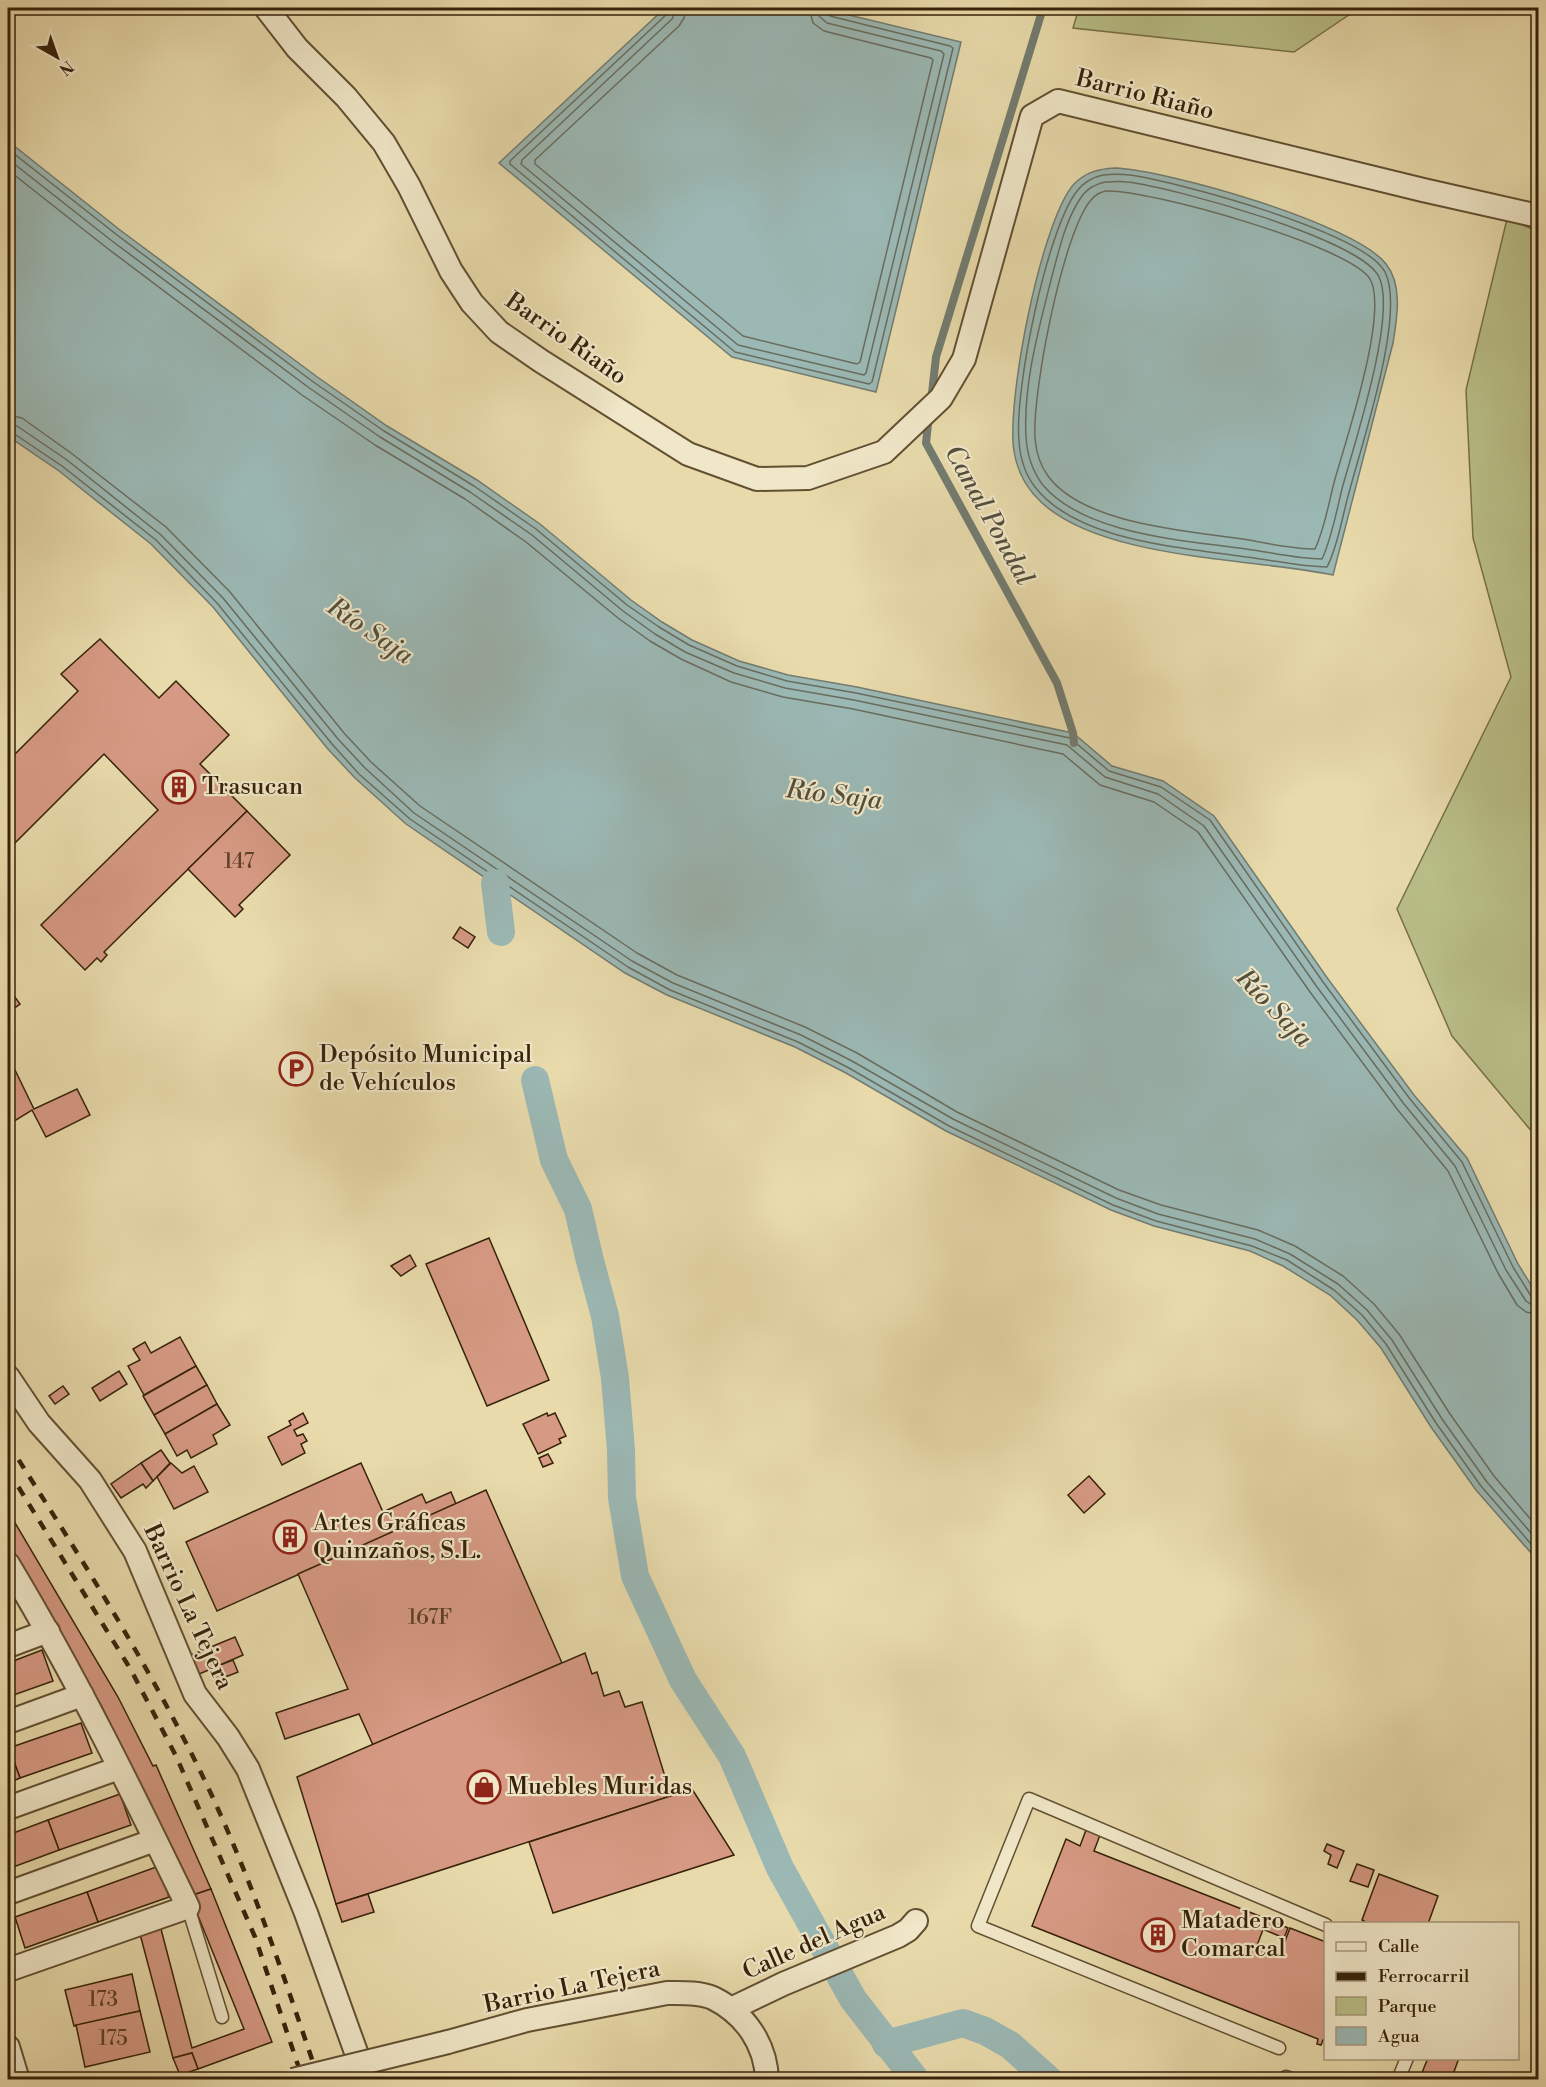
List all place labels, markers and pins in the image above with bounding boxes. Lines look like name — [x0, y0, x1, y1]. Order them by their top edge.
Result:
building icon: Trasucan — [161, 769, 197, 805]
place label: Trasucan — [202, 772, 303, 802]
place label: Depósito Municipal de Vehículos — [319, 1040, 532, 1098]
parking icon: Depósito Municipal de Vehículos — [278, 1051, 314, 1087]
place label: Artes Gráficas Quinzaños, S.L. — [312, 1508, 481, 1566]
building icon: Artes Gráficas Quinzaños, S.L. — [272, 1519, 308, 1555]
shop icon: Muebles Muridas — [466, 1769, 502, 1805]
place label: Muebles Muridas — [507, 1772, 692, 1802]
place label: Matadero Comarcal — [1181, 1906, 1286, 1964]
building icon: Matadero Comarcal — [1140, 1917, 1176, 1953]

